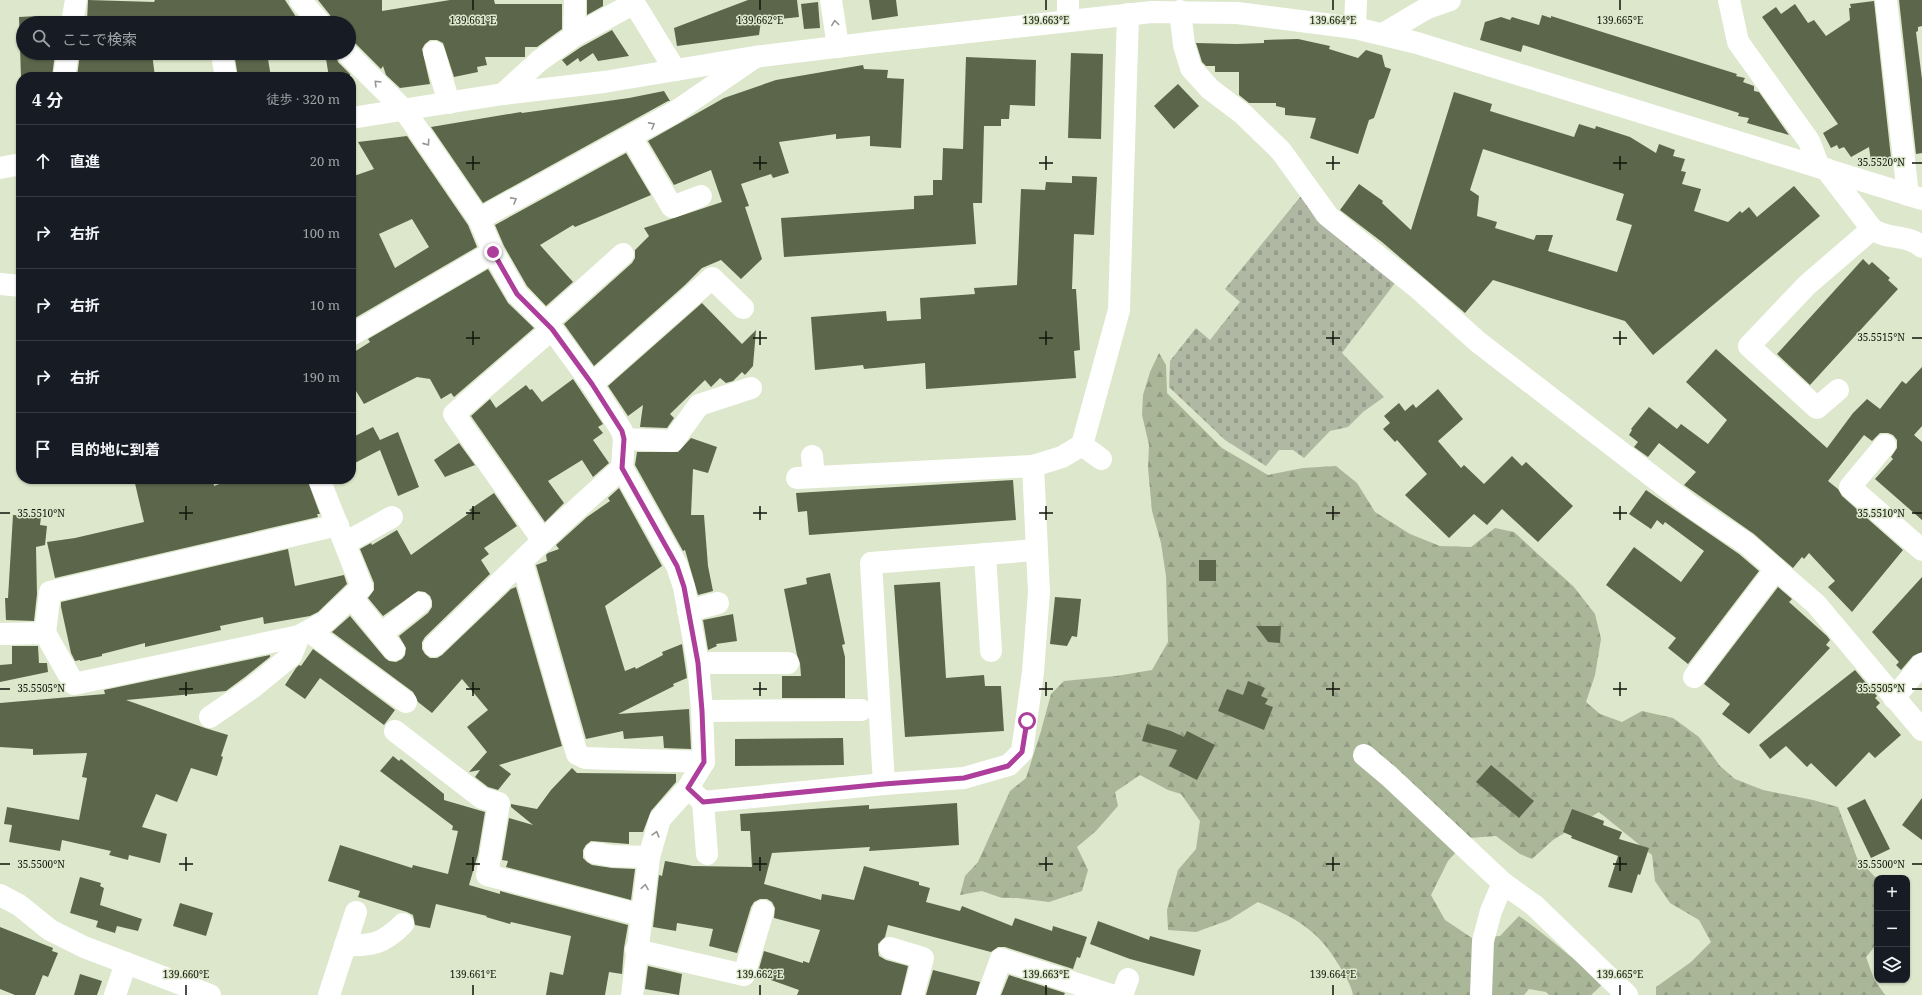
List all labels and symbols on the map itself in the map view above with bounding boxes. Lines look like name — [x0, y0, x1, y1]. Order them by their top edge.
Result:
text: 139.661°E — [450, 13, 496, 27]
text: 139.662°E — [737, 13, 783, 27]
text: 139.663°E — [1023, 13, 1069, 27]
text: 139.664°E — [1310, 13, 1356, 27]
text: 139.665°E — [1597, 13, 1643, 27]
one-way arrow — [831, 20, 840, 26]
one-way arrow — [374, 80, 382, 88]
one-way arrow — [648, 122, 656, 129]
one-way arrow — [422, 139, 430, 146]
text: 35.5520°N — [1857, 155, 1905, 169]
one-way arrow — [510, 198, 517, 205]
route end — [484, 243, 502, 261]
text: 35.5515°N — [1857, 330, 1905, 344]
text: 35.5510°N — [17, 506, 65, 520]
text: 35.5510°N — [1857, 506, 1905, 520]
text: 35.5505°N — [17, 681, 65, 695]
text: 35.5505°N — [1857, 681, 1905, 695]
route start — [1018, 712, 1036, 730]
one-way arrow — [651, 831, 660, 838]
text: 35.5500°N — [17, 857, 65, 871]
text: 35.5500°N — [1857, 857, 1905, 871]
one-way arrow — [640, 884, 649, 890]
text: 139.660°E — [163, 967, 209, 981]
text: 139.661°E — [450, 967, 496, 981]
text: 139.662°E — [737, 967, 783, 981]
text: 139.663°E — [1023, 967, 1069, 981]
text: 139.664°E — [1310, 967, 1356, 981]
text: 139.665°E — [1597, 967, 1643, 981]

